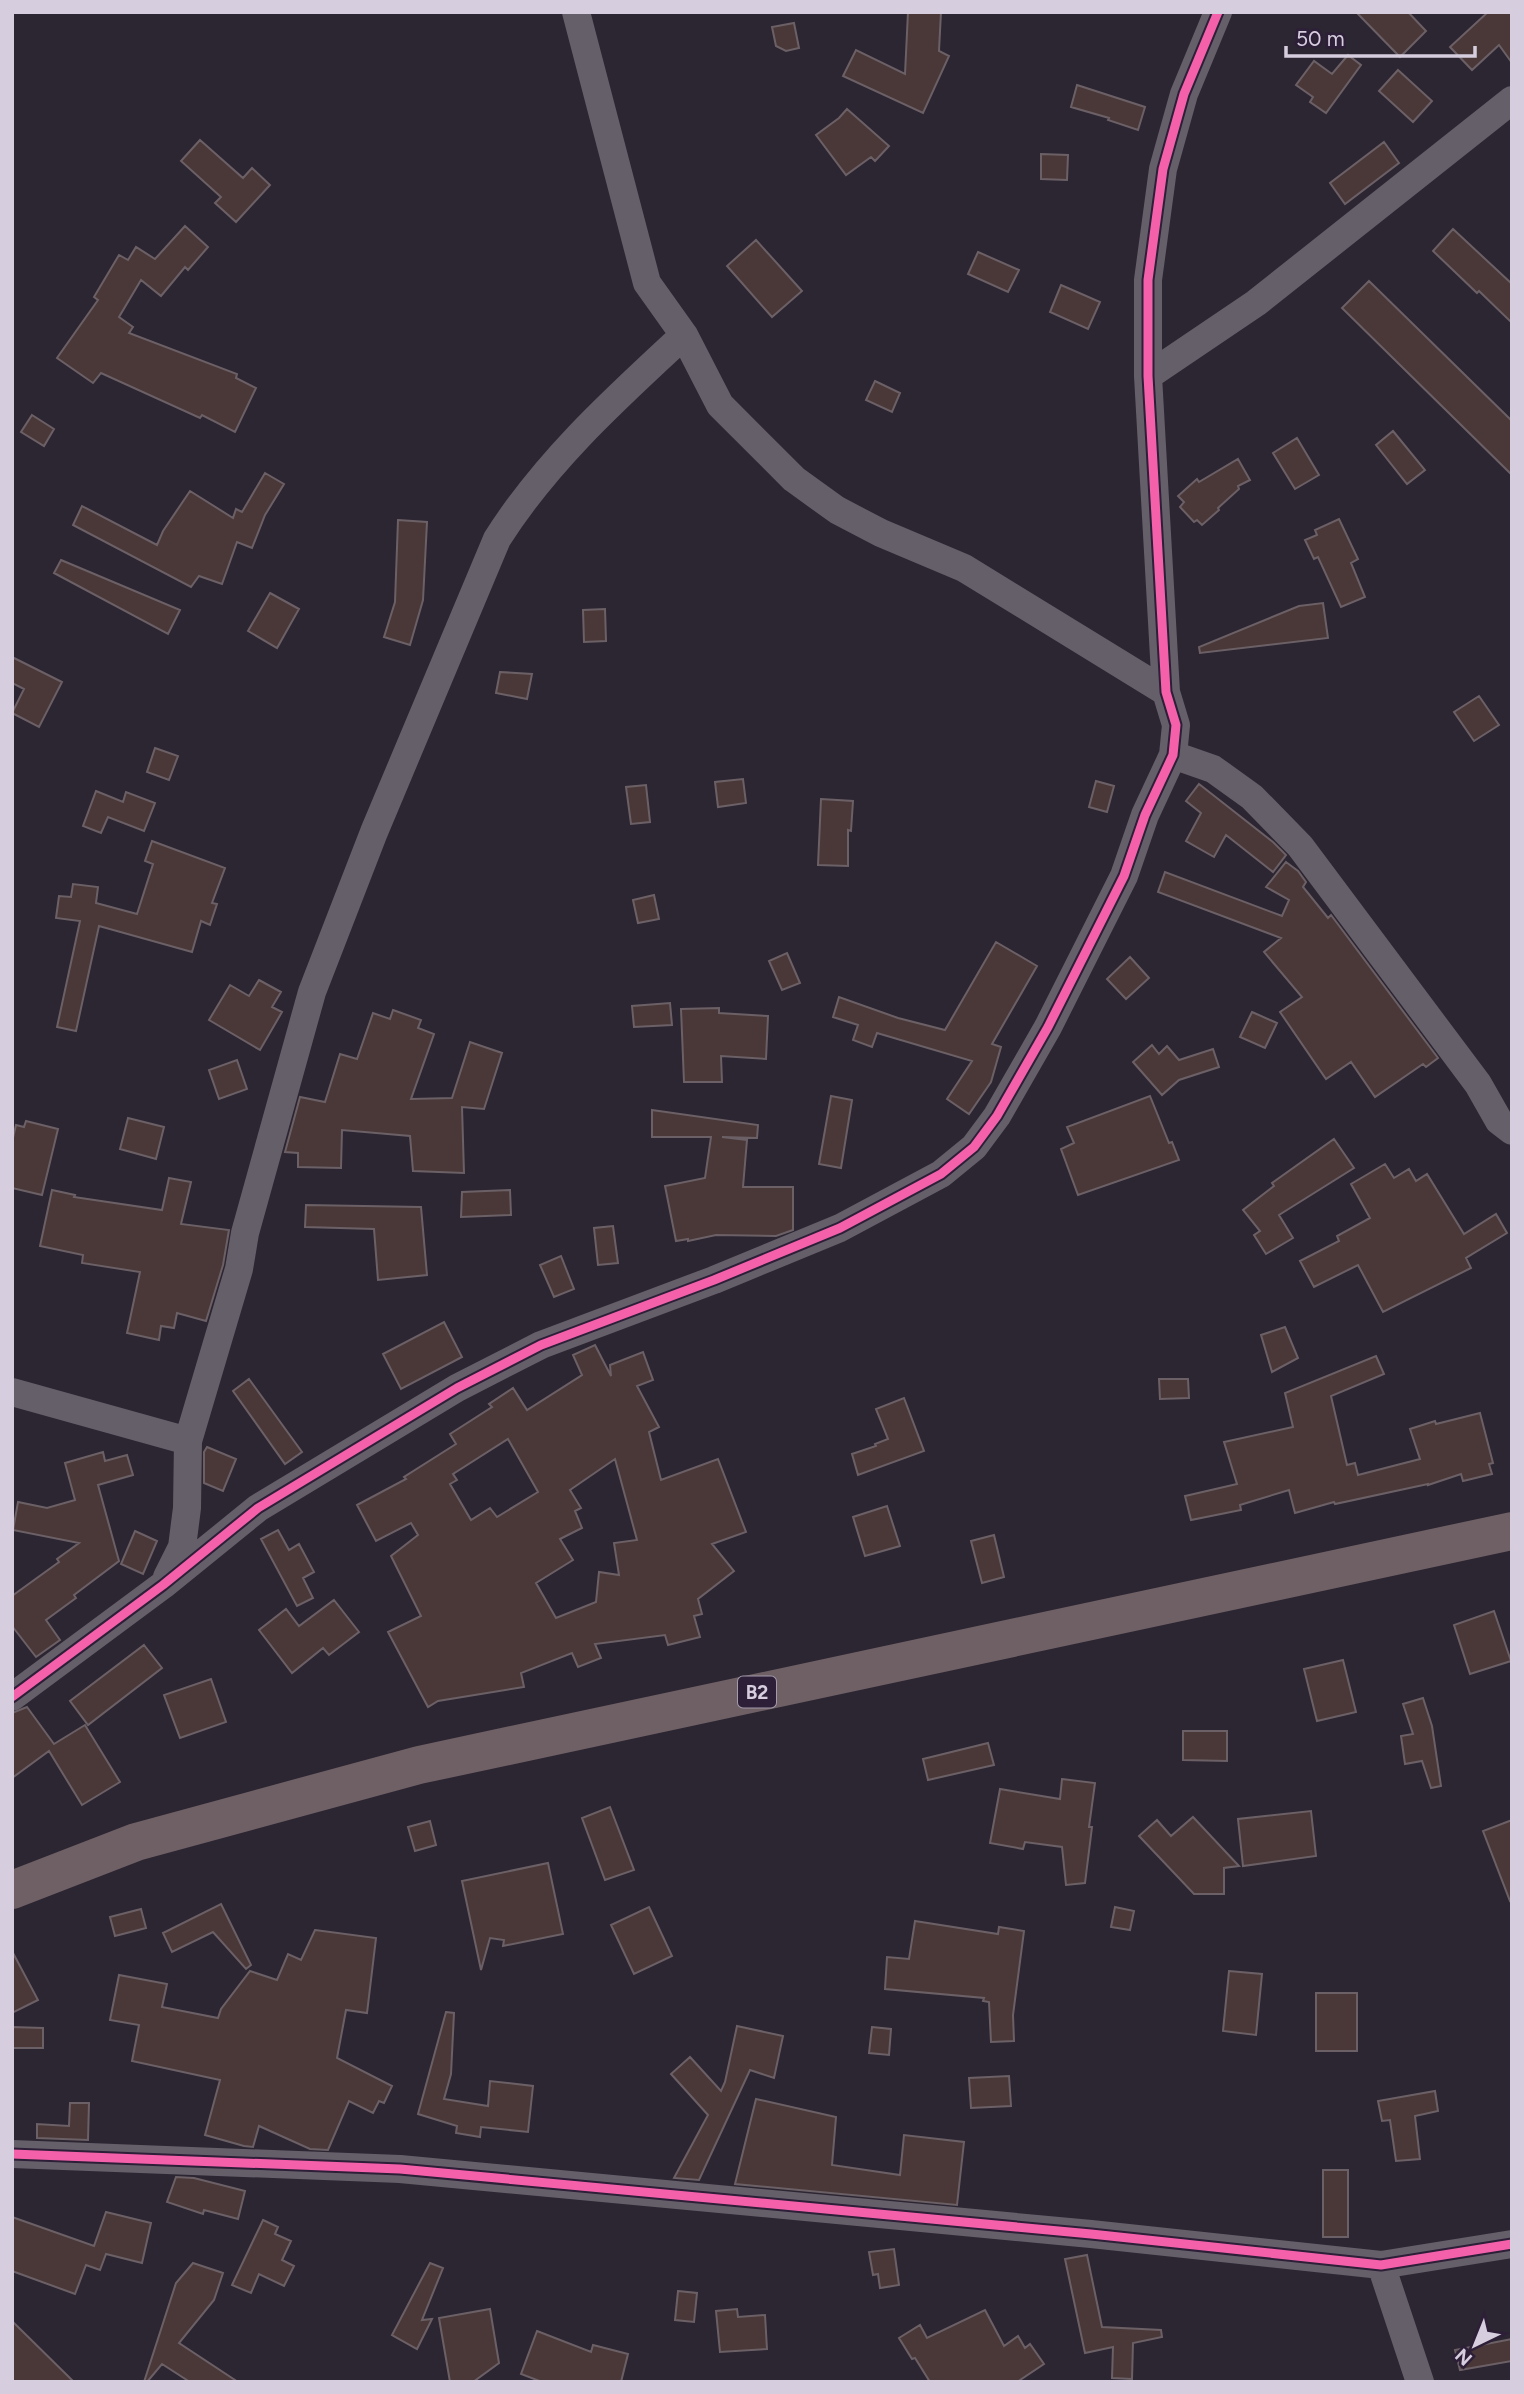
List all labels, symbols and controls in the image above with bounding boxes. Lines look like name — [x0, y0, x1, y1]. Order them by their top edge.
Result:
scale bar — [1286, 14, 1475, 58]
text: 50 m — [1296, 26, 1345, 51]
road number: B2 — [738, 1676, 776, 1708]
north arrow — [1440, 2310, 1510, 2380]
text: N — [1451, 2344, 1477, 2370]

